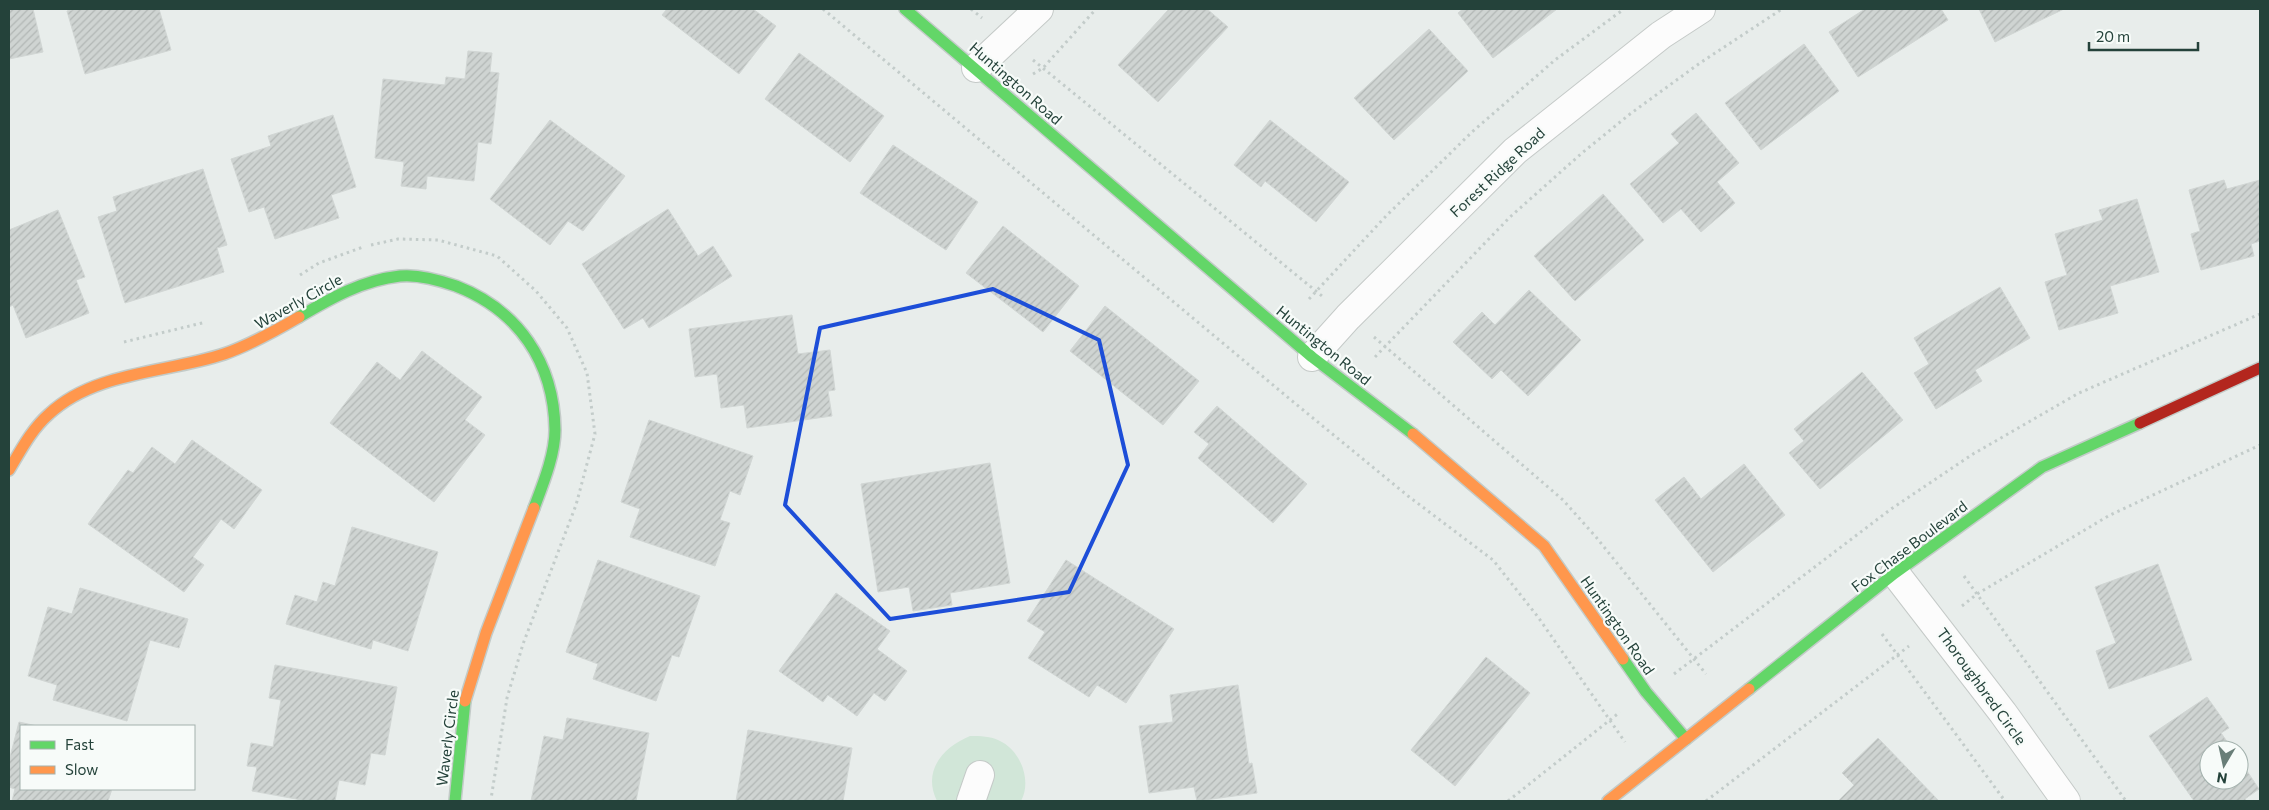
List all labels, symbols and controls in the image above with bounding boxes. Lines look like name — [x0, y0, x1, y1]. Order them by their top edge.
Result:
scale bar — [2089, 20, 2198, 52]
text: 20 m — [2096, 27, 2130, 45]
street label: Huntington Road — [966, 38, 1066, 128]
street label: Forest Ridge Road — [1446, 123, 1548, 221]
street label: Waverly Circle — [251, 270, 345, 332]
street label: Huntington Road — [1273, 301, 1375, 389]
street label: Fox Chase Boulevard — [1848, 497, 1970, 595]
street label: Huntington Road — [1577, 572, 1659, 678]
street label: Thoroughbred Circle — [1934, 624, 2030, 748]
street label: Waverly Circle — [432, 689, 462, 787]
legend — [20, 725, 195, 790]
text: Fast — [65, 735, 94, 753]
north arrow — [2199, 740, 2249, 790]
text: Slow — [65, 760, 98, 778]
text: N — [2215, 769, 2228, 788]

